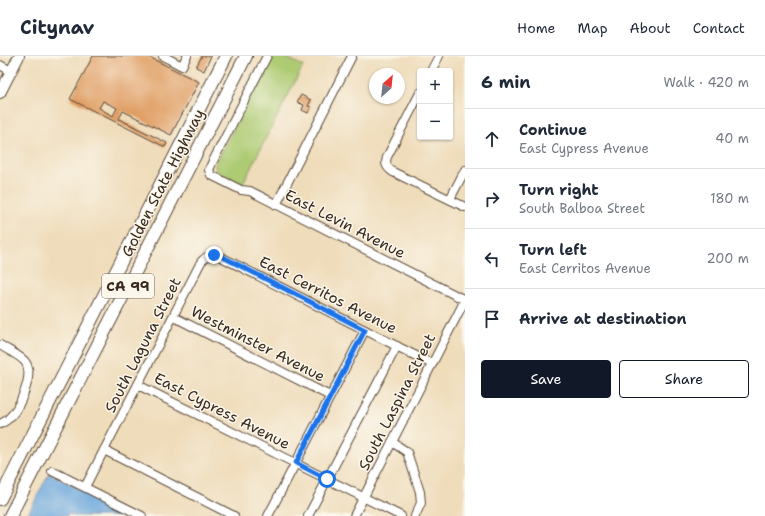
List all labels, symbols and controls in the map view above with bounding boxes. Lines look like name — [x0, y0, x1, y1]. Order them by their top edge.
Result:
text: Citynav — [20, 15, 94, 40]
text: Home — [517, 19, 556, 37]
text: Map — [578, 19, 608, 37]
text: About — [630, 19, 671, 37]
text: Contact — [693, 19, 745, 37]
north arrow — [369, 68, 405, 104]
map controls — [417, 68, 453, 140]
button: + — [417, 68, 453, 104]
text: 6 min — [481, 71, 531, 93]
text: Walk · 420 m — [663, 74, 749, 91]
button: − — [417, 104, 453, 140]
street label: Golden State Highway — [117, 106, 209, 260]
text: Continue — [519, 120, 587, 140]
icon: ahead — [481, 128, 503, 150]
text: 40 m — [715, 130, 749, 147]
text: East Cypress Avenue — [519, 140, 649, 157]
text: Turn right — [519, 180, 599, 200]
street label: East Levin Avenue — [281, 185, 409, 263]
icon: right — [481, 188, 503, 210]
text: 180 m — [710, 190, 749, 207]
text: South Balboa Street — [519, 200, 645, 217]
text: Turn left — [519, 240, 587, 260]
route end — [205, 246, 223, 264]
icon: left — [481, 248, 503, 270]
text: 200 m — [707, 250, 749, 267]
street label: East Cerritos Avenue — [256, 252, 400, 338]
text: East Cerritos Avenue — [519, 260, 651, 277]
street label: South Laguna Street — [100, 274, 186, 416]
road number: CA 99 — [102, 274, 154, 298]
street label: Westminster Avenue — [187, 301, 329, 387]
icon: arrive — [481, 308, 503, 330]
text: Arrive at destination — [519, 309, 687, 329]
street label: South Laspina Street — [354, 330, 440, 474]
button: Save — [481, 360, 611, 398]
button: Share — [619, 360, 749, 398]
street label: East Cypress Avenue — [151, 368, 293, 454]
route start — [318, 470, 336, 488]

